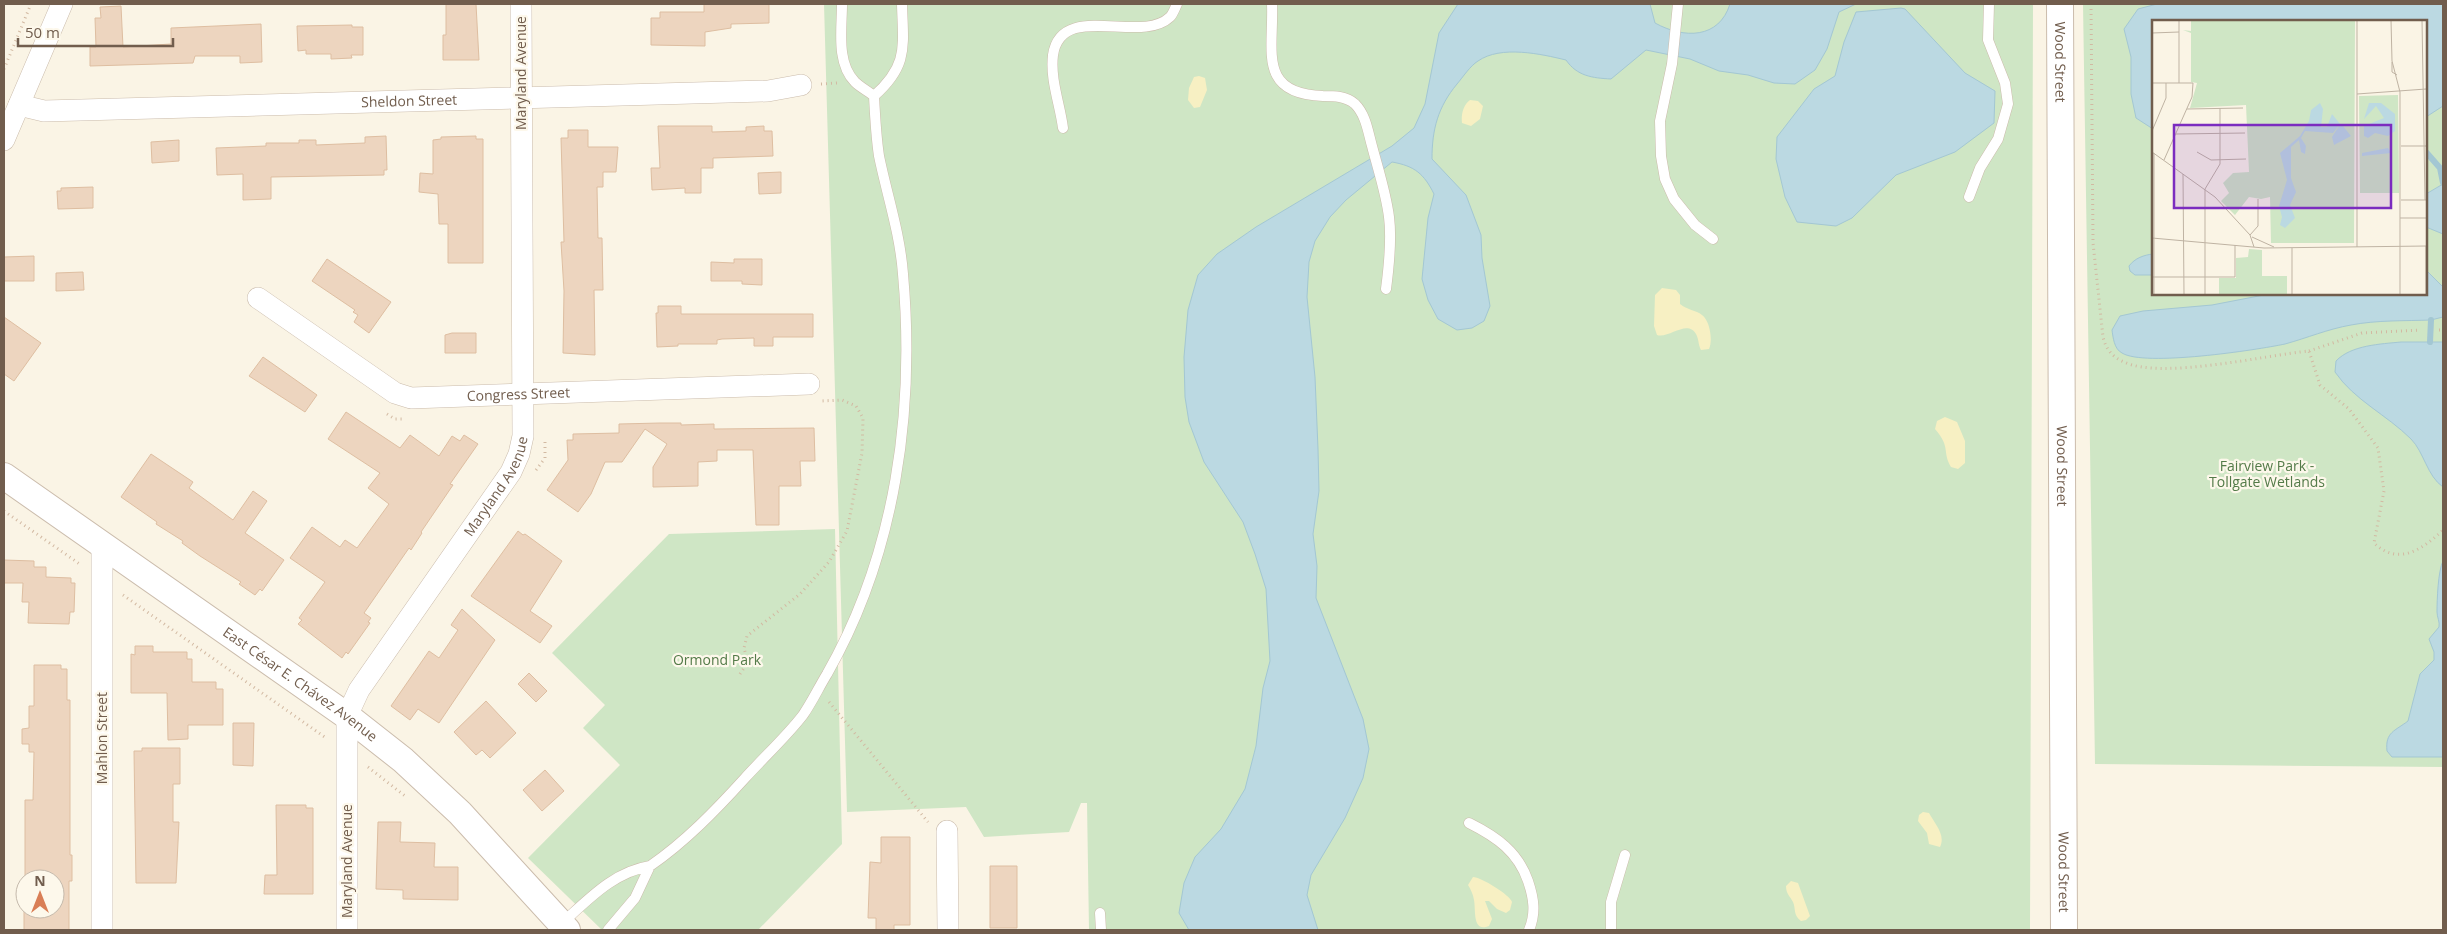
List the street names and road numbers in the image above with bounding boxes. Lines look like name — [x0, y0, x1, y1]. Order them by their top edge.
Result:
street label: Maryland Avenue — [511, 16, 530, 130]
street label: Wood Street — [2051, 21, 2070, 103]
street label: Sheldon Street — [361, 90, 457, 111]
street label: Congress Street — [467, 382, 570, 405]
street label: Wood Street — [2053, 425, 2072, 507]
street label: Maryland Avenue — [459, 434, 532, 540]
street label: East César E. Chávez Avenue — [219, 622, 382, 746]
street label: Mahlon Street — [92, 692, 111, 784]
street label: Maryland Avenue — [337, 804, 356, 918]
street label: Wood Street — [2055, 831, 2074, 913]

